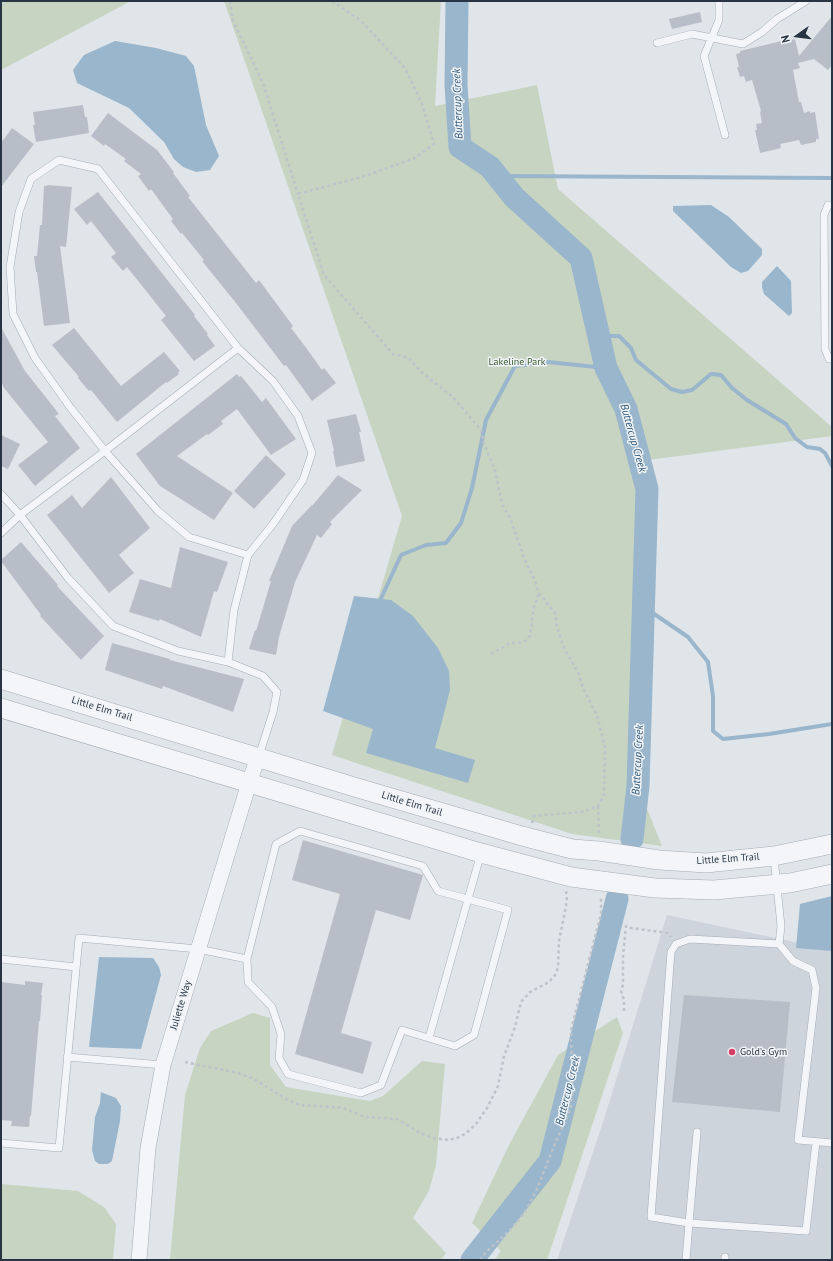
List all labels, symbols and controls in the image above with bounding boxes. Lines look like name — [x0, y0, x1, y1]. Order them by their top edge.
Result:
north arrow — [777, 16, 817, 56]
text: N — [778, 34, 793, 44]
water label: Buttercup Creek — [450, 69, 466, 139]
park label: Lakeline Park — [489, 356, 545, 368]
water label: Buttercup Creek — [617, 402, 649, 474]
street label: Little Elm Trail — [70, 694, 134, 724]
water label: Buttercup Creek — [630, 724, 646, 796]
street label: Little Elm Trail — [380, 789, 444, 819]
street label: Little Elm Trail — [696, 851, 760, 867]
street label: Juliette Way — [168, 979, 194, 1031]
place label: Gold's Gym — [740, 1046, 787, 1058]
marker: Gold's Gym — [727, 1047, 737, 1057]
water label: Buttercup Creek — [553, 1055, 583, 1127]

